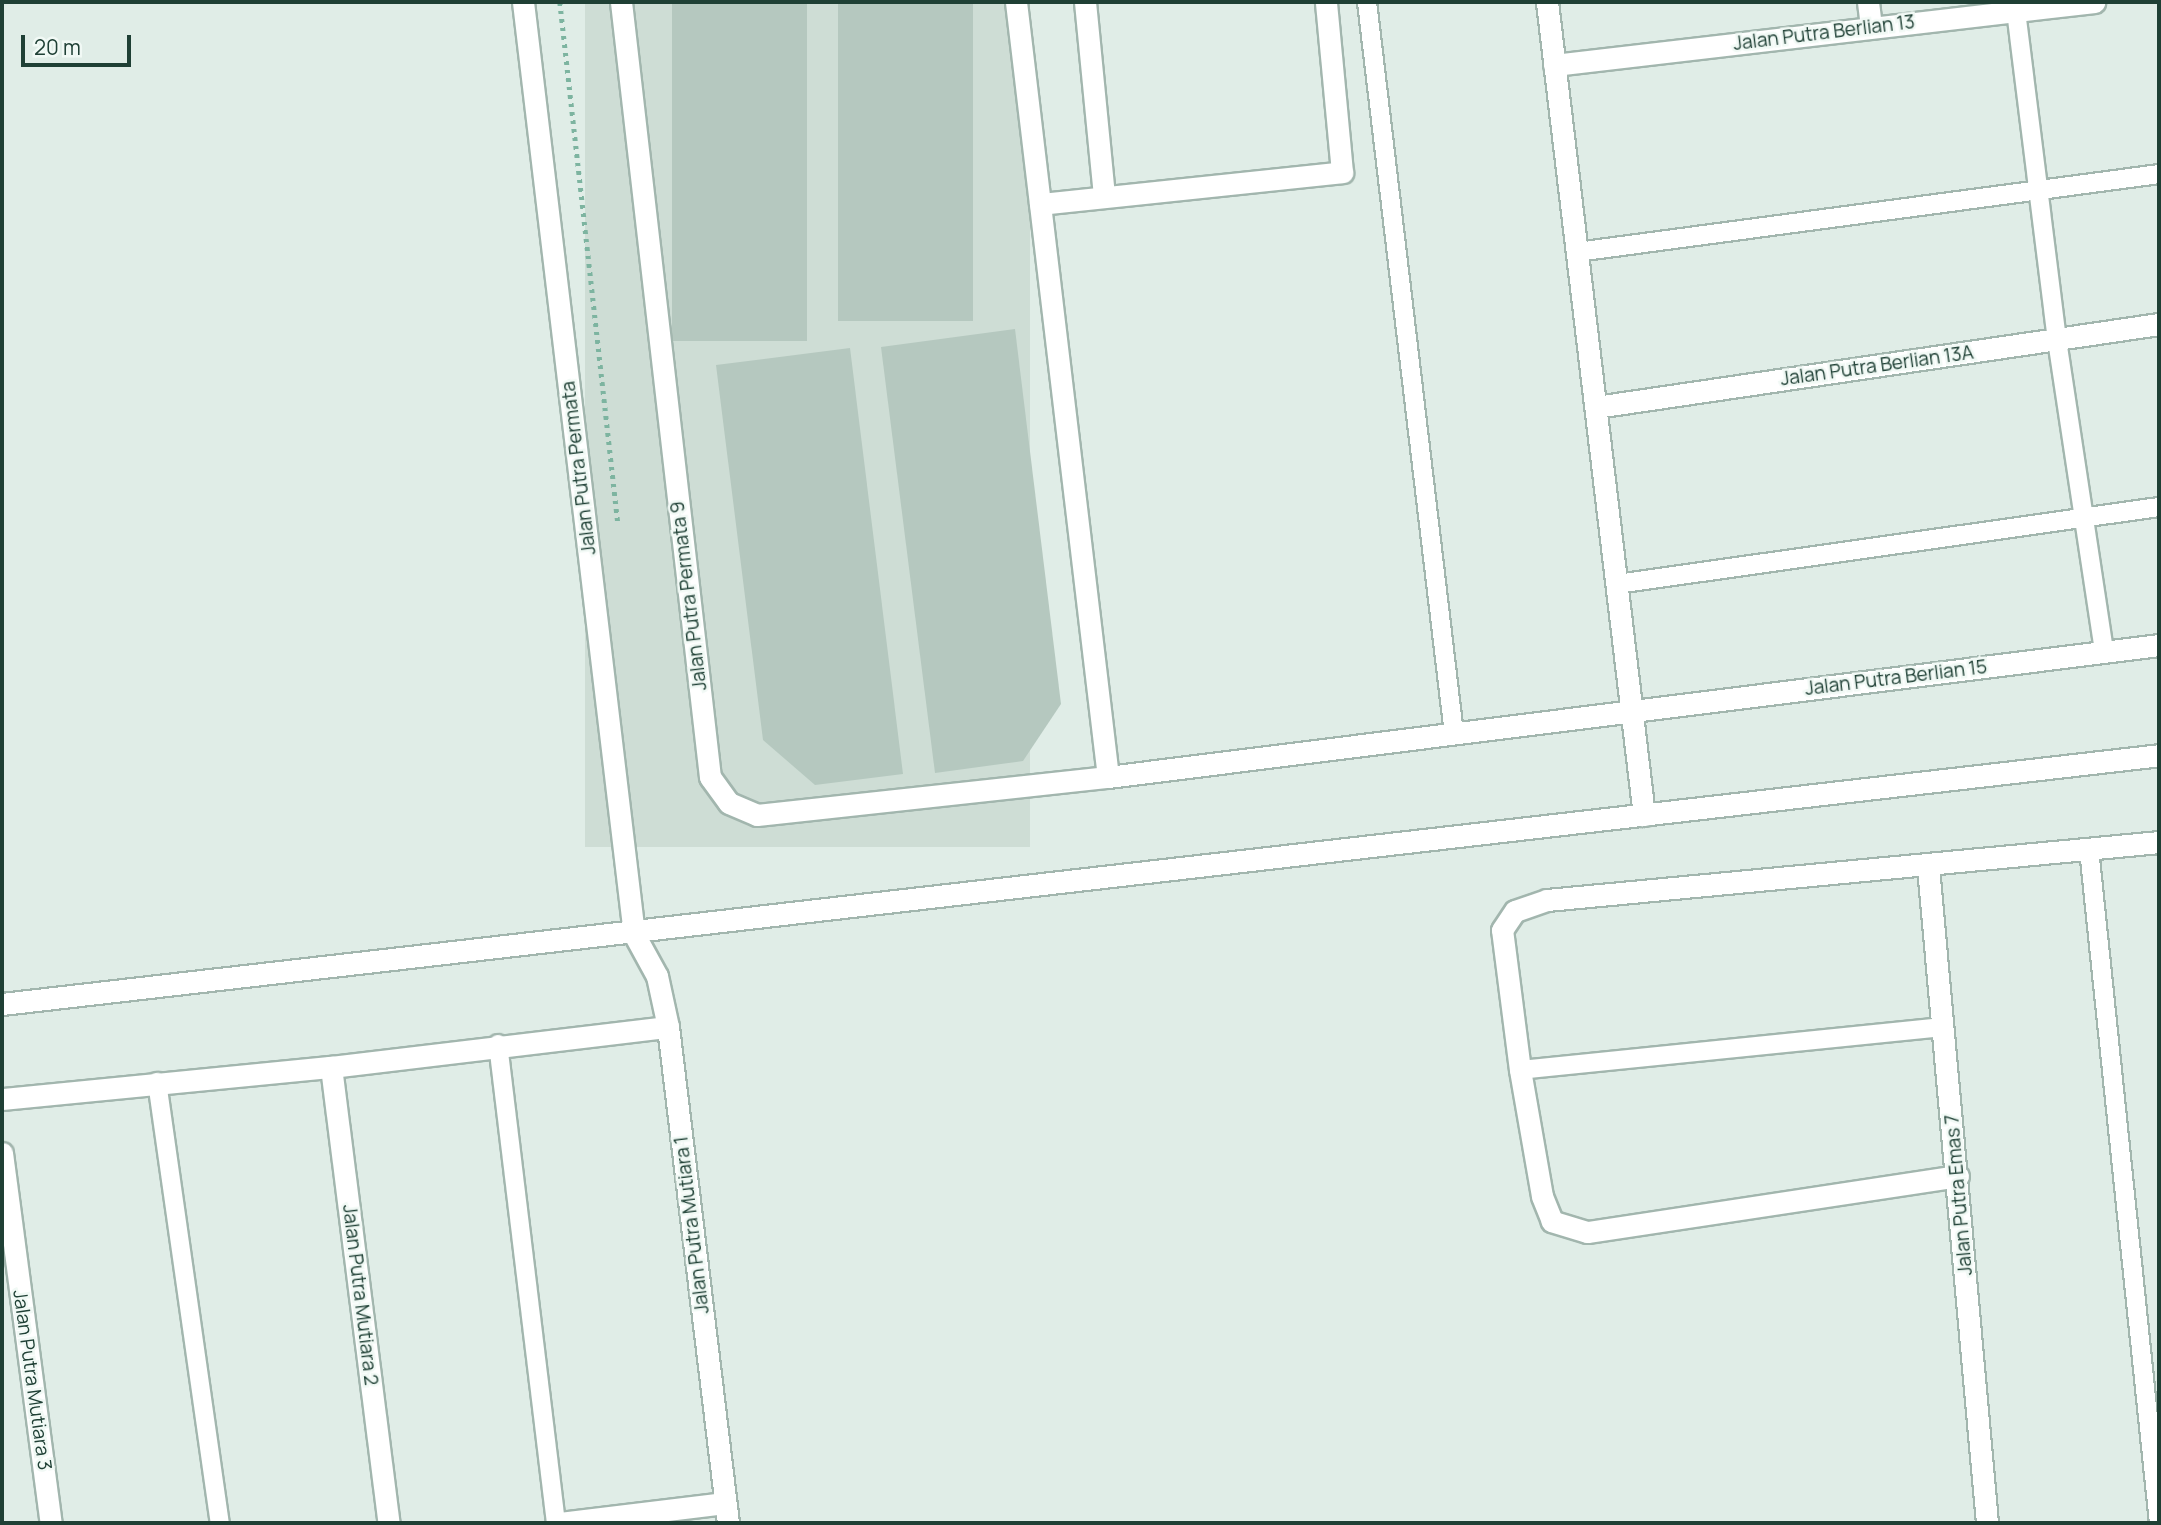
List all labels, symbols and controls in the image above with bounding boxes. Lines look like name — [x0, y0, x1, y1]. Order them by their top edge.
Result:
street label: Jalan Putra Berlian 13 — [1732, 11, 1916, 55]
scale bar — [24, 21, 135, 65]
text: 20 m — [34, 33, 81, 61]
street label: Jalan Putra Berlian 13A — [1779, 341, 1975, 391]
street label: Jalan Putra Permata — [557, 380, 601, 556]
street label: Jalan Putra Permata 9 — [666, 500, 712, 692]
street label: Jalan Putra Berlian 15 — [1804, 656, 1988, 700]
street label: Jalan Putra Emas 7 — [1941, 1114, 1977, 1276]
street label: Jalan Putra Mutiara 1 — [670, 1135, 714, 1315]
street label: Jalan Putra Mutiara 2 — [338, 1203, 382, 1387]
street label: Jalan Putra Mutiara 3 — [8, 1288, 56, 1472]

